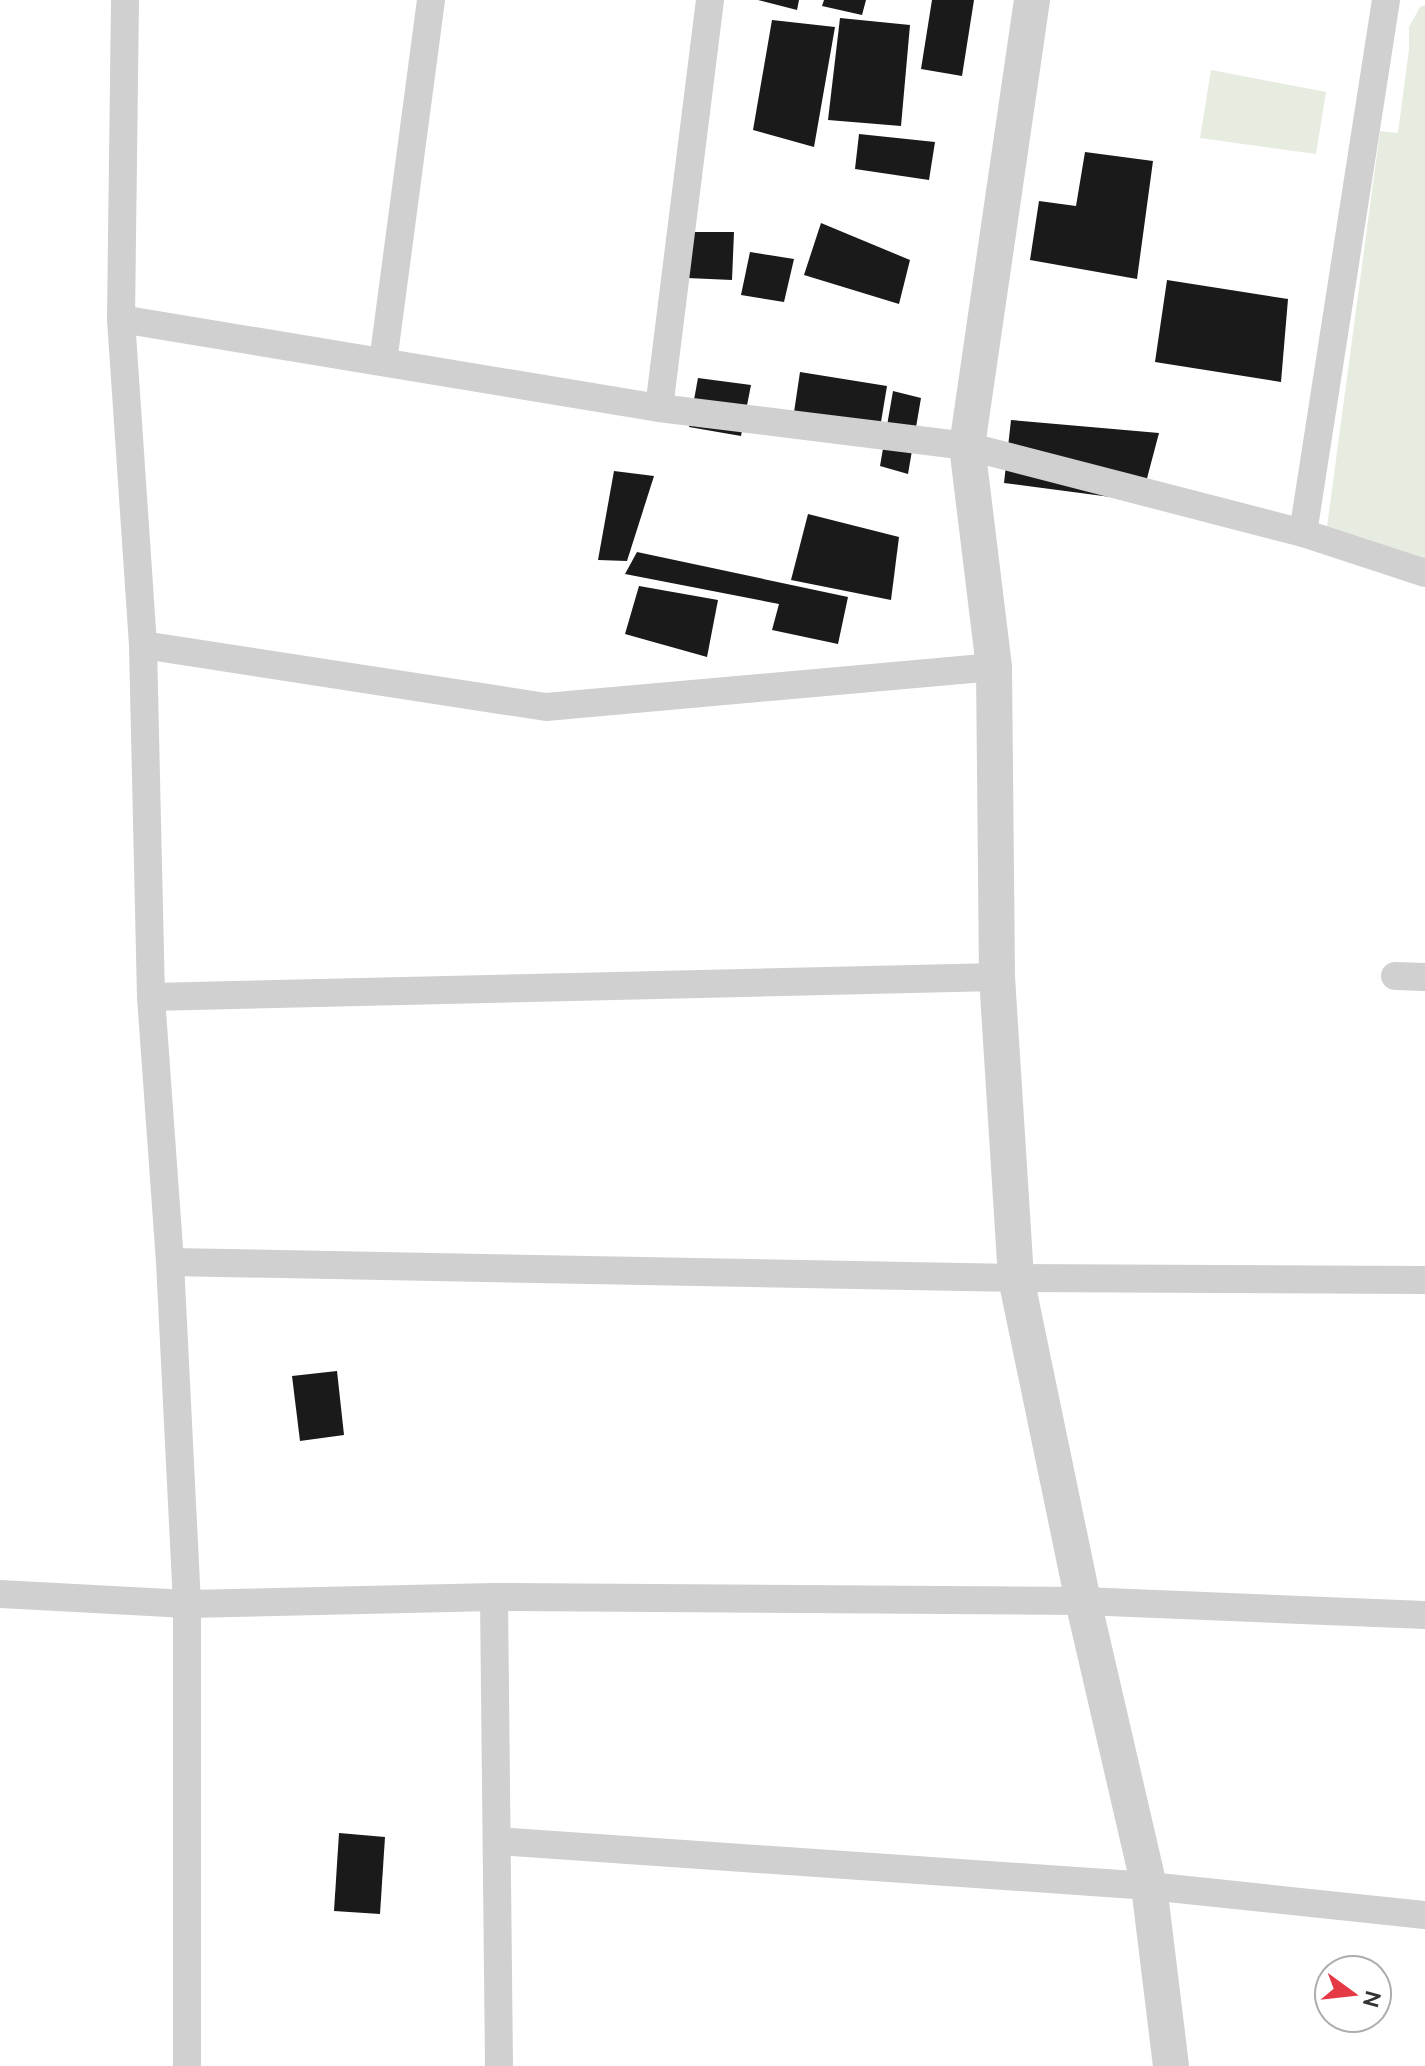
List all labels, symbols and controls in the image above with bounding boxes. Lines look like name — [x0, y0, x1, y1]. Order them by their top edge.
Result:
north arrow — [1313, 1954, 1393, 2034]
text: N — [1359, 1988, 1387, 2010]

